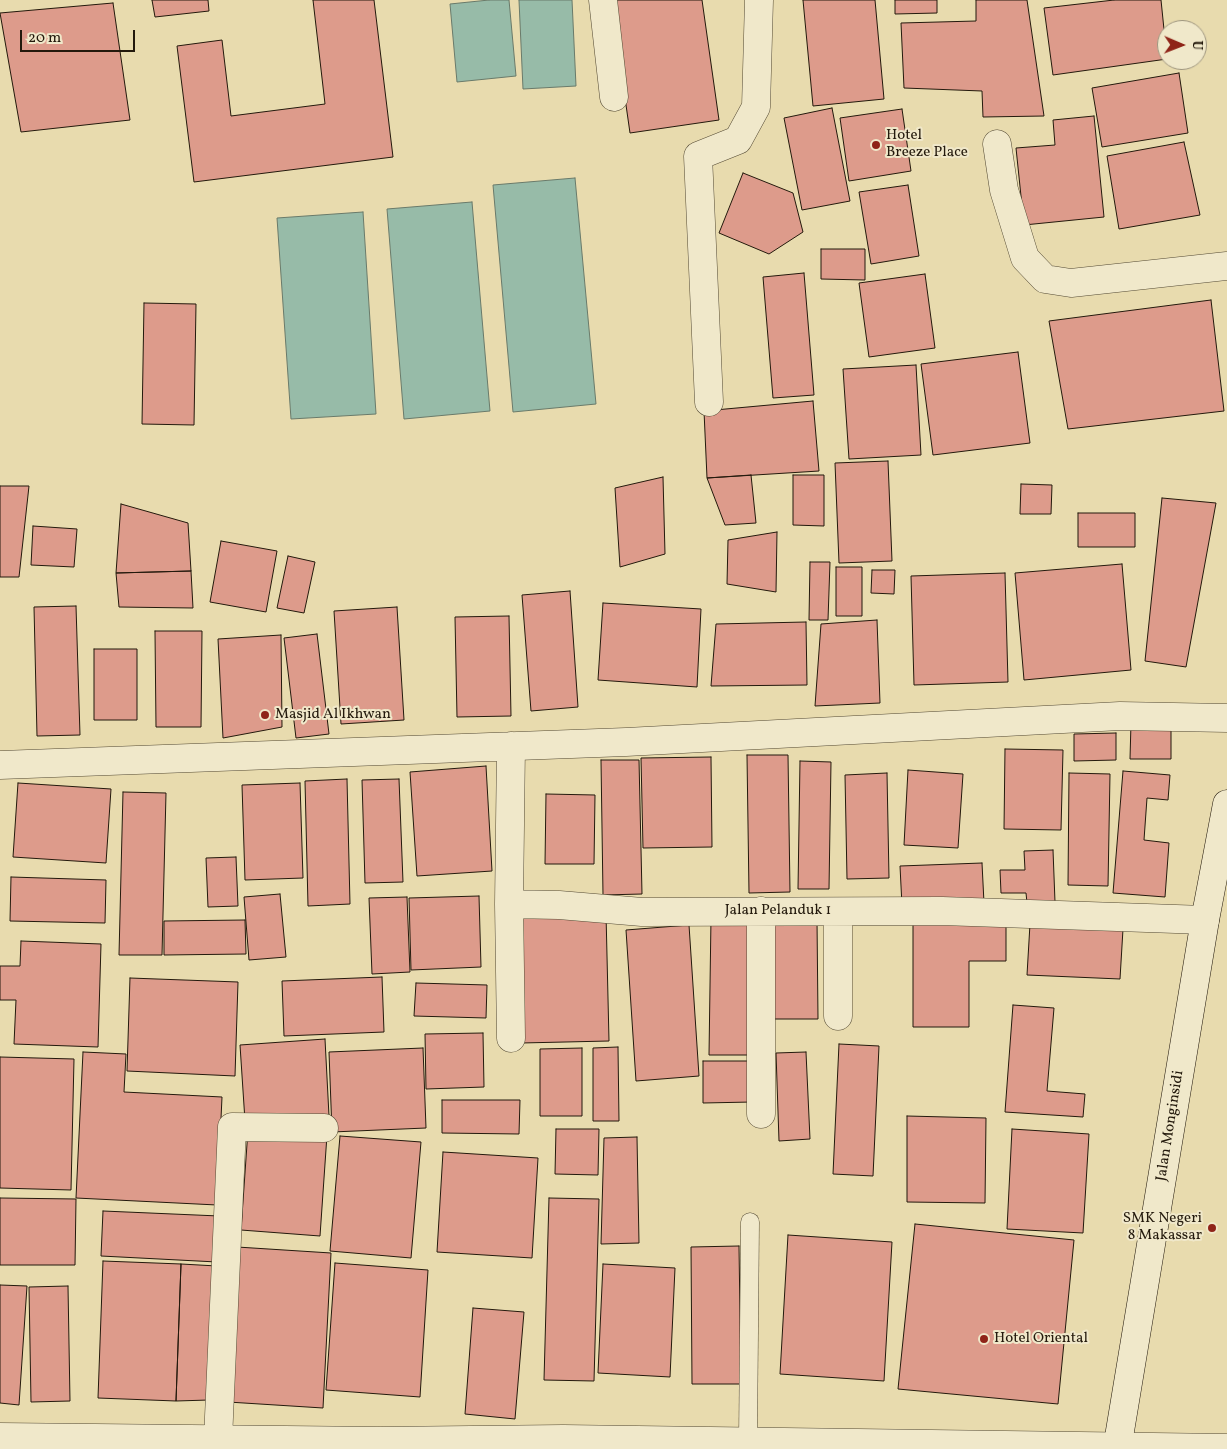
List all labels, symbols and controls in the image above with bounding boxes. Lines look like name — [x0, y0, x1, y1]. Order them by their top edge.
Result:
scale bar — [22, 20, 138, 52]
north arrow — [1157, 20, 1207, 70]
text: 20 m — [28, 28, 61, 49]
text: U — [1187, 40, 1206, 50]
place label: Hotel Breeze Place — [886, 127, 968, 162]
marker: Hotel Breeze Place — [870, 139, 882, 151]
place label: Masjid Al Ikhwan — [275, 706, 391, 724]
marker: Masjid Al Ikhwan — [259, 709, 271, 721]
street label: Jalan Pelanduk 1 — [725, 902, 831, 920]
street label: Jalan Monginsidi — [1153, 1069, 1189, 1183]
place label: SMK Negeri 8 Makassar — [1123, 1210, 1202, 1245]
marker: SMK Negeri 8 Makassar — [1206, 1222, 1218, 1234]
place label: Hotel Oriental — [994, 1330, 1088, 1348]
marker: Hotel Oriental — [978, 1333, 990, 1345]

